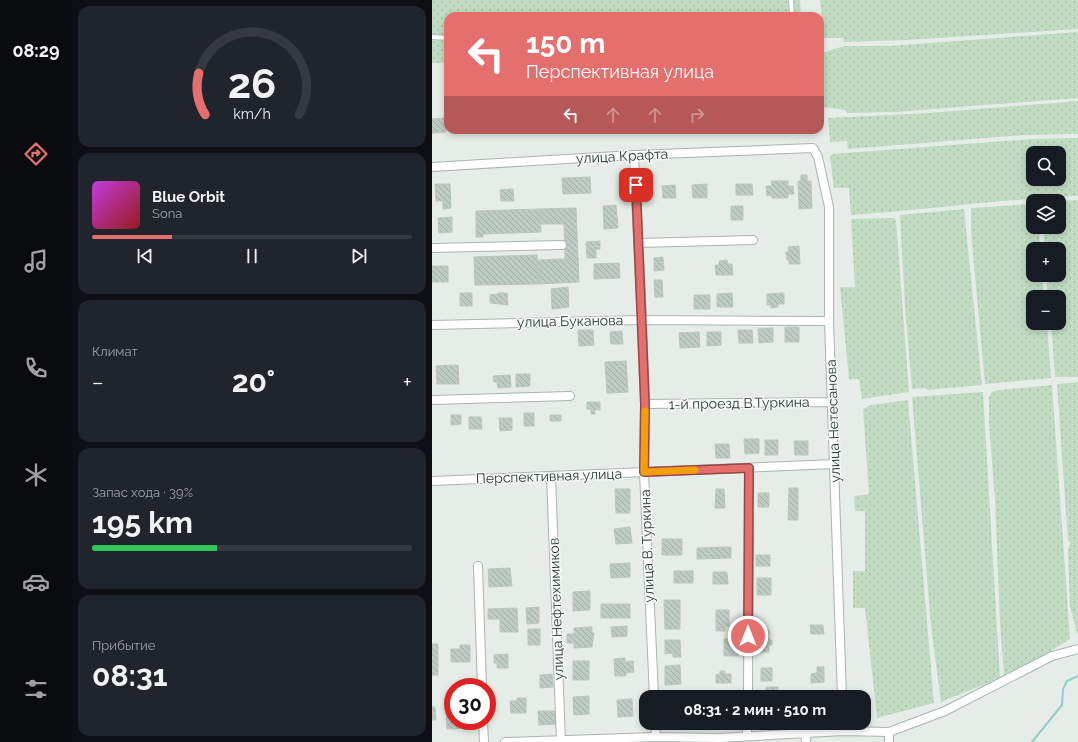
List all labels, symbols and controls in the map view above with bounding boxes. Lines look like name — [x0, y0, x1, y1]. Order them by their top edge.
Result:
text: 150 m — [526, 27, 605, 60]
icon: left — [460, 28, 512, 80]
text: 08:29 — [12, 40, 60, 61]
text: 26 — [228, 58, 276, 107]
text: Перспективная улица — [526, 61, 714, 82]
icon: left — [560, 104, 582, 126]
icon: ahead — [602, 104, 624, 126]
icon: ahead — [644, 104, 666, 126]
icon: right — [686, 104, 708, 126]
text: km/h — [233, 105, 271, 121]
icon: directions — [22, 140, 50, 168]
street label: улица Крафта — [575, 146, 669, 166]
map controls — [1026, 146, 1066, 330]
button: search — [1026, 146, 1066, 186]
pin — [619, 168, 653, 202]
icon: arrive — [625, 174, 647, 196]
text: Blue Orbit — [152, 188, 225, 206]
button: layers — [1026, 194, 1066, 234]
text: Sona — [152, 206, 182, 221]
button: + — [1026, 242, 1066, 282]
icon: previous — [134, 245, 156, 267]
icon: pause — [241, 245, 263, 267]
icon: next — [348, 245, 370, 267]
icon: music — [22, 247, 50, 275]
button: − — [1026, 290, 1066, 330]
street label: улица Буканова — [517, 312, 623, 330]
text: Климат — [92, 344, 138, 359]
icon: phone — [22, 354, 50, 382]
street label: улица Нетесанова — [823, 359, 843, 483]
text: 20° — [232, 364, 275, 399]
text: − — [92, 369, 104, 395]
text: + — [403, 369, 412, 395]
street label: 1-й проезд В.Туркина — [668, 394, 810, 412]
icon: climate — [22, 461, 50, 489]
street label: Перспективная улица — [476, 465, 622, 487]
text: Запас хода · 39% — [92, 485, 193, 500]
street label: улица В. Туркина — [637, 489, 657, 603]
text: 195 km — [92, 505, 193, 540]
street label: улица Нефтехимиков — [546, 538, 566, 680]
icon: car — [22, 568, 50, 596]
position arrow — [727, 615, 769, 657]
text: Прибытие — [92, 638, 155, 653]
text: 08:31 — [92, 658, 168, 693]
icon: filters — [22, 675, 50, 703]
speed limit sign: 30 — [444, 678, 496, 730]
text: 08:31 · 2 мин · 510 m — [684, 701, 826, 719]

